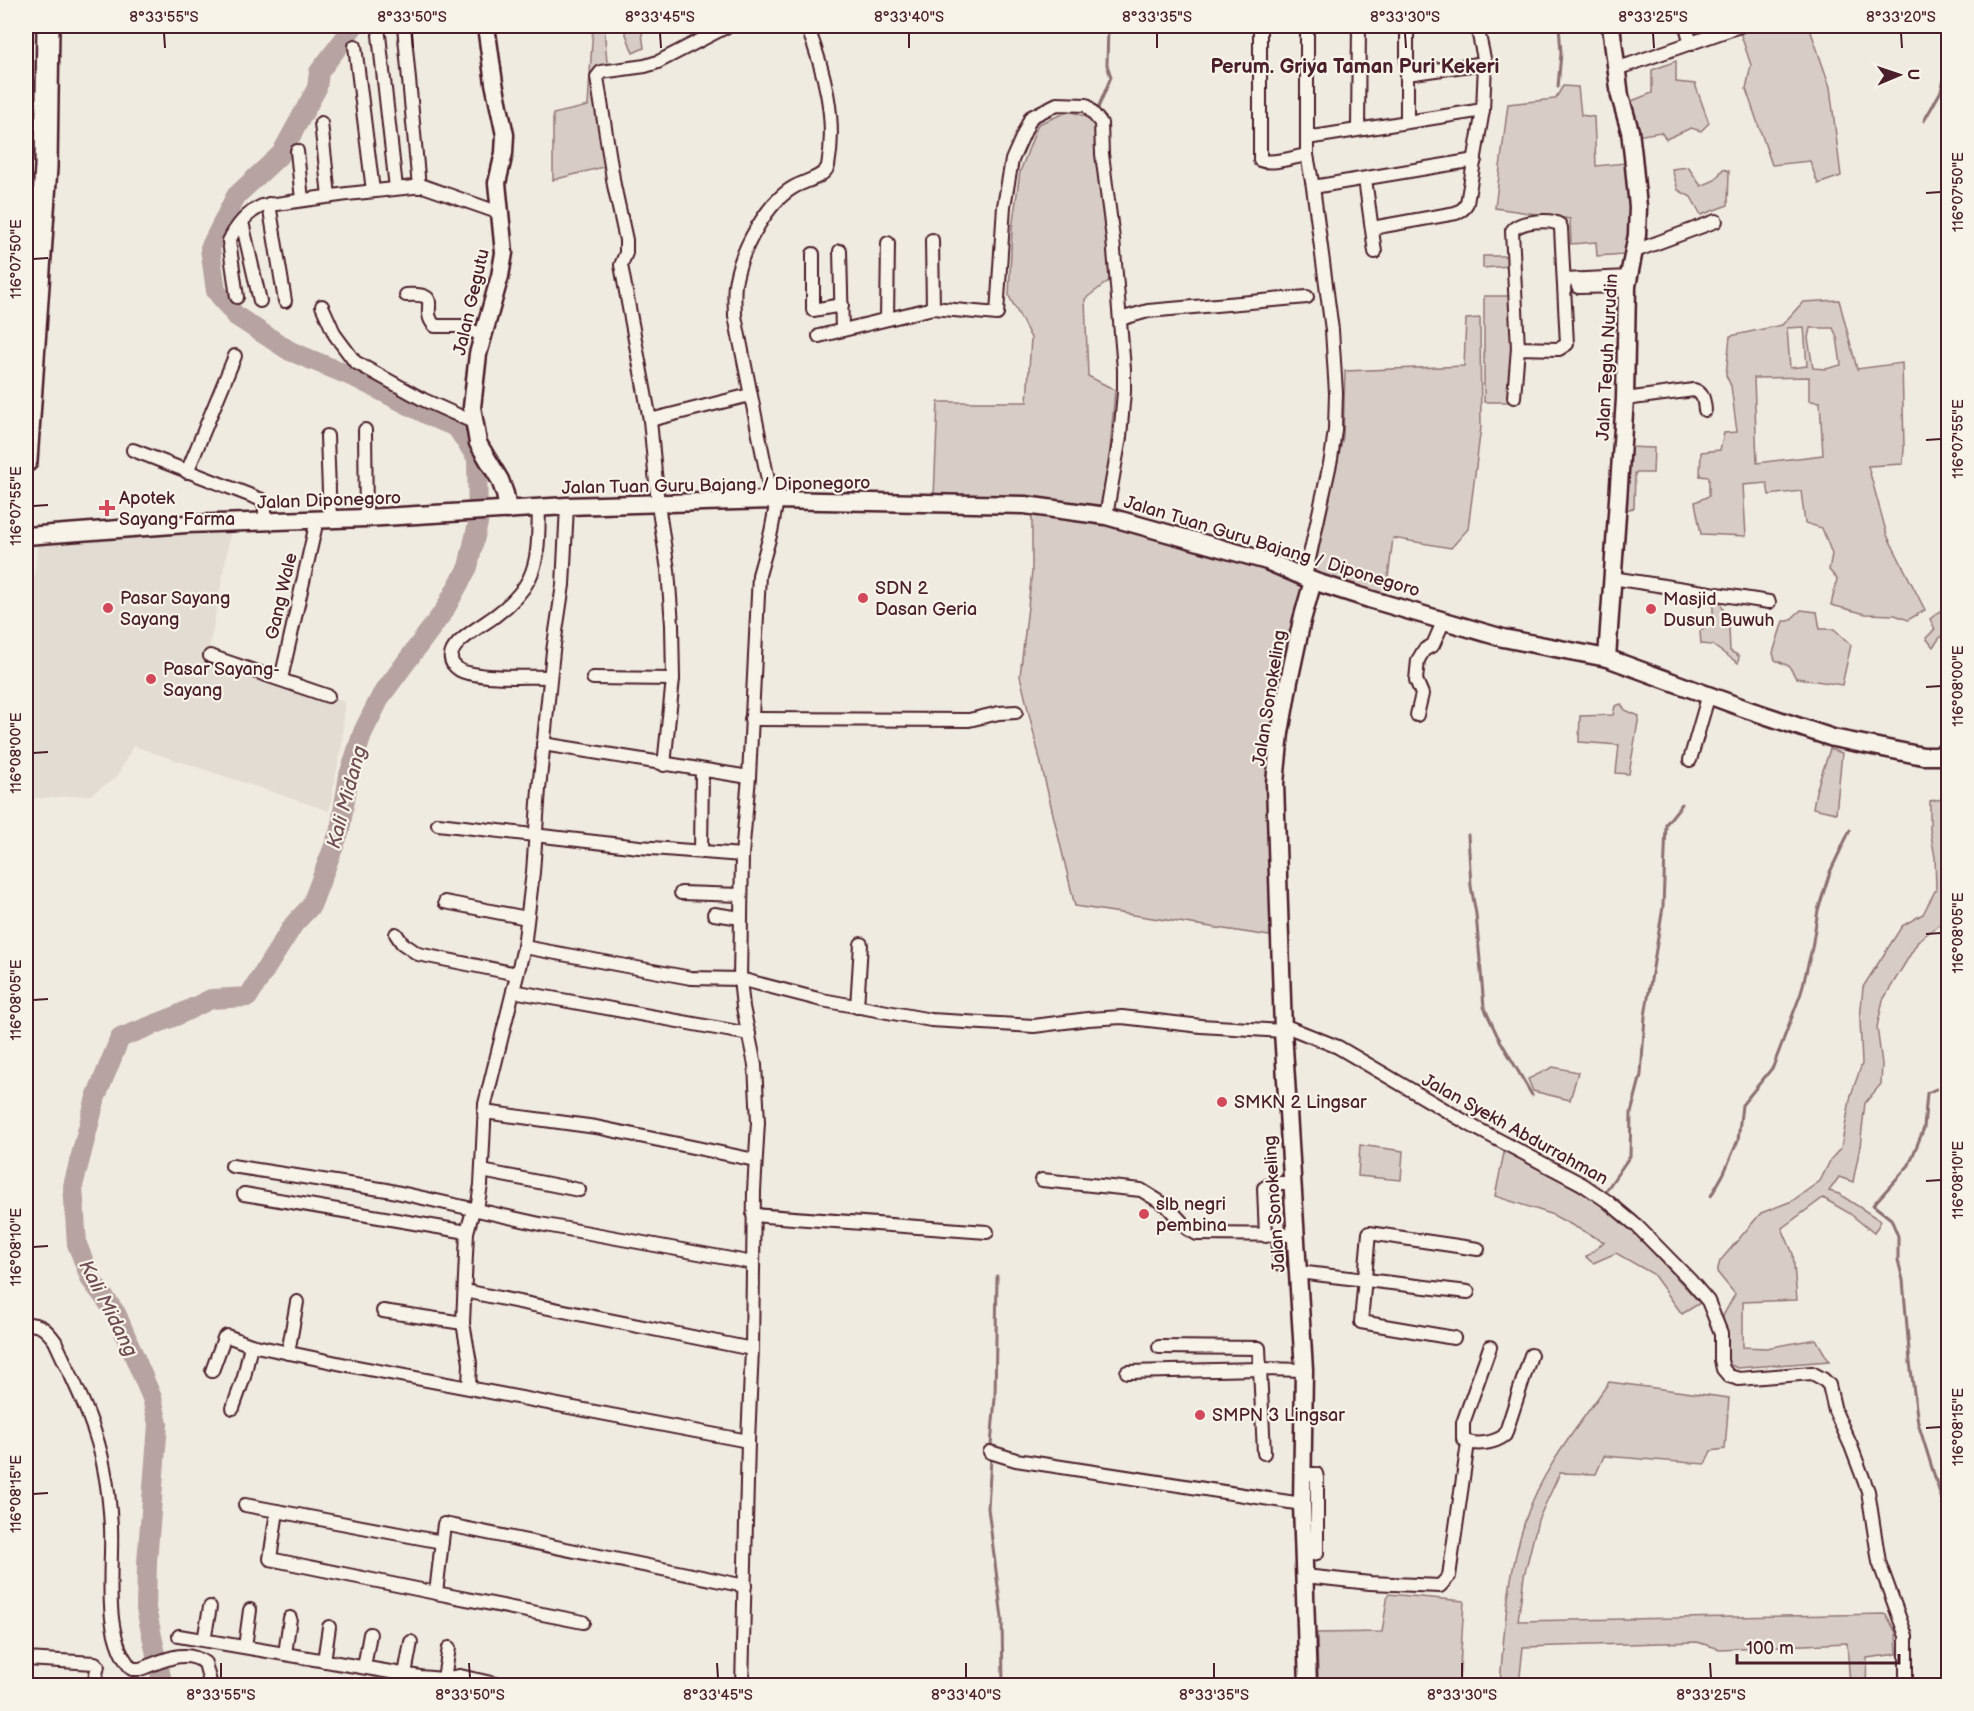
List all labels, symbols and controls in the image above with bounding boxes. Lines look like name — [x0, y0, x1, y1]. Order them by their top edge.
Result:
text: 8°33'55"S — [129, 8, 199, 27]
text: 8°33'50"S — [377, 8, 447, 27]
text: 8°33'45"S — [625, 8, 695, 27]
text: 8°33'40"S — [874, 8, 944, 27]
text: 8°33'35"S — [1122, 8, 1192, 27]
text: 8°33'30"S — [1370, 8, 1440, 27]
text: 8°33'25"S — [1618, 8, 1688, 27]
text: 8°33'20"S — [1866, 8, 1936, 27]
north arrow — [1869, 45, 1929, 105]
district label: Perum. Griya Taman Puri Kekeri — [1210, 55, 1500, 79]
text: U — [1903, 68, 1922, 81]
text: 116°07'50"E — [1949, 152, 1968, 232]
text: 116°07'50"E — [7, 219, 26, 299]
street label: Jalan Gegutu — [449, 247, 494, 357]
street label: Jalan Teguh Nurudin — [1593, 273, 1622, 441]
text: 116°07'55"E — [1949, 399, 1968, 479]
text: 116°07'55"E — [7, 466, 26, 546]
street label: Jalan Tuan Guru Bajang / Diponegoro — [562, 472, 870, 499]
street label: Jalan Diponegoro — [257, 487, 401, 514]
place label: Apotek Sayang Farma — [119, 488, 235, 530]
street label: Jalan Tuan Guru Bajang / Diponegoro — [1121, 491, 1422, 602]
marker: Apotek Sayang Farma — [100, 501, 114, 515]
street label: Gang Wale — [261, 550, 302, 642]
place label: SDN 2 Dasan Geria — [875, 578, 977, 620]
place label: Pasar Sayang Sayang — [120, 588, 230, 630]
place label: Masjid Dusun Buwuh — [1663, 589, 1775, 631]
marker: SDN 2 Dasan Geria — [856, 591, 870, 605]
marker: Pasar Sayang Sayang — [101, 601, 115, 615]
marker: Masjid Dusun Buwuh — [1644, 602, 1658, 616]
street label: Jalan Sonokeling — [1248, 629, 1291, 768]
text: 116°08'00"E — [1949, 645, 1968, 727]
place label: Pasar Sayang- Sayang — [163, 659, 280, 701]
marker: Pasar Sayang- Sayang — [144, 672, 158, 686]
text: 116°08'00"E — [7, 712, 26, 794]
water label: Kali Midang — [322, 743, 372, 851]
text: 116°08'05"E — [1949, 892, 1968, 974]
text: 116°08'05"E — [7, 959, 26, 1041]
street label: Jalan Syekh Abdurrahman — [1418, 1069, 1612, 1189]
place label: SMKN 2 Lingsar — [1234, 1092, 1367, 1113]
marker: SMKN 2 Lingsar — [1215, 1095, 1229, 1109]
street label: Jalan Sonokeling — [1259, 1135, 1290, 1273]
text: 116°08'10"E — [1949, 1141, 1968, 1219]
place label: slb negri pembina — [1156, 1194, 1227, 1236]
marker: slb negri pembina — [1137, 1207, 1151, 1221]
text: 116°08'10"E — [7, 1208, 26, 1286]
water label: Kali Midang — [74, 1256, 143, 1361]
text: 116°08'15"E — [1949, 1388, 1968, 1466]
place label: SMPN 3 Lingsar — [1212, 1405, 1345, 1426]
marker: SMPN 3 Lingsar — [1193, 1408, 1207, 1422]
text: 116°08'15"E — [7, 1455, 26, 1533]
scale bar — [1737, 1627, 1899, 1665]
text: 100 m — [1746, 1638, 1794, 1659]
text: 8°33'55"S — [186, 1686, 256, 1705]
text: 8°33'50"S — [435, 1686, 505, 1705]
text: 8°33'45"S — [683, 1686, 753, 1705]
text: 8°33'40"S — [931, 1686, 1001, 1705]
text: 8°33'35"S — [1179, 1686, 1249, 1705]
text: 8°33'30"S — [1427, 1686, 1497, 1705]
text: 8°33'25"S — [1676, 1686, 1746, 1705]

